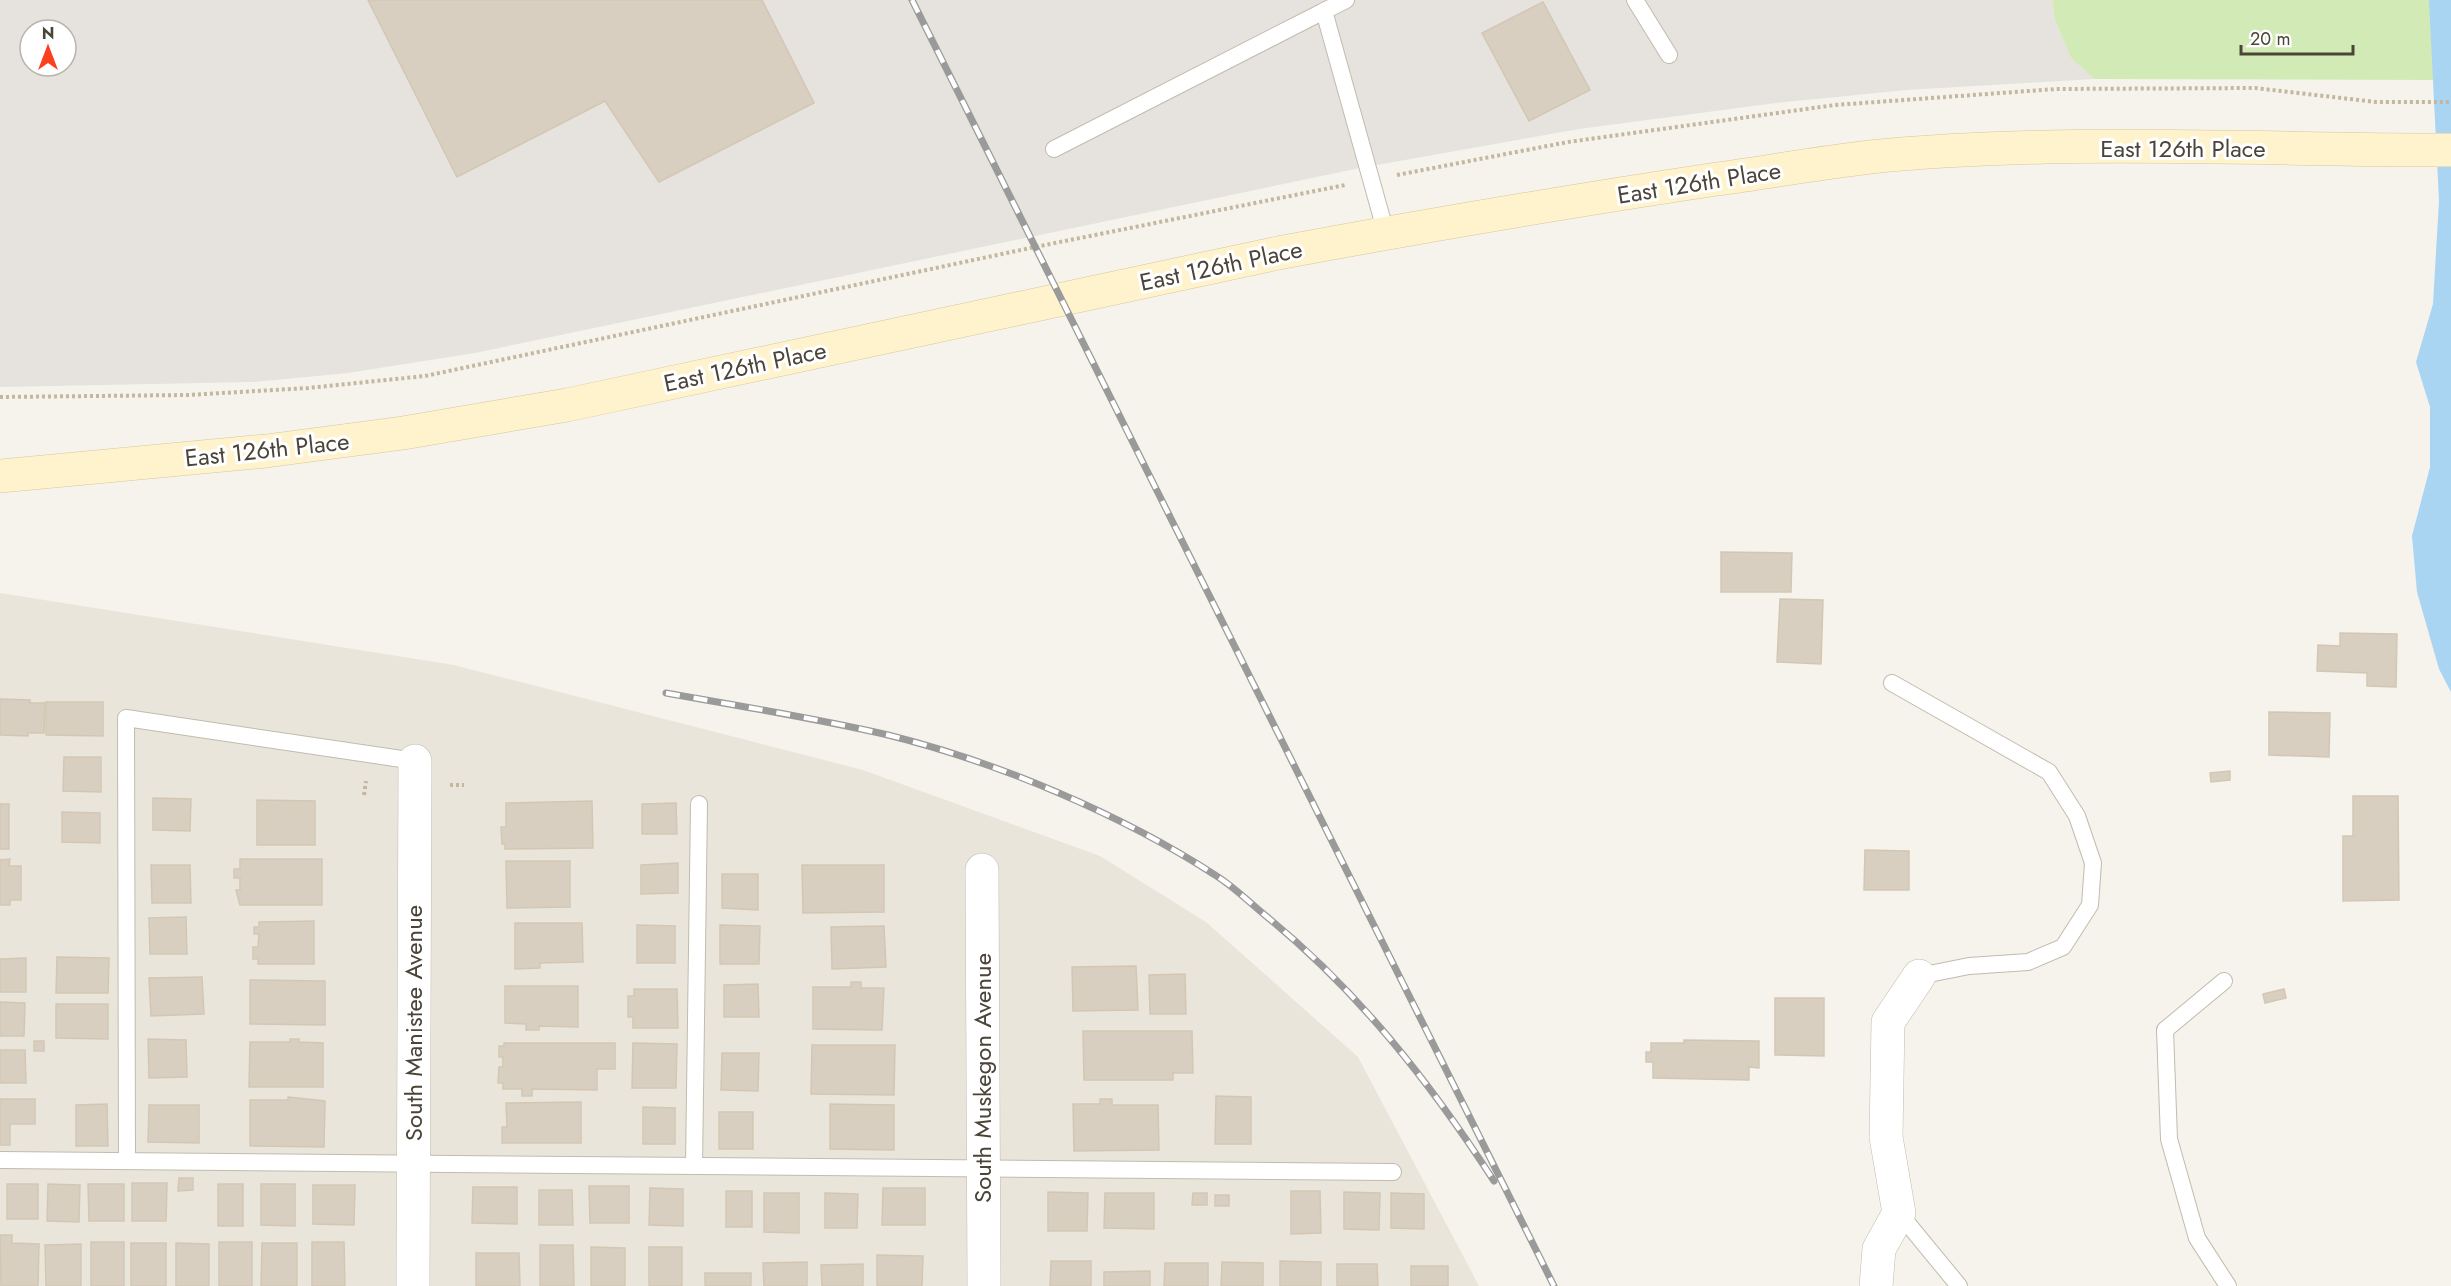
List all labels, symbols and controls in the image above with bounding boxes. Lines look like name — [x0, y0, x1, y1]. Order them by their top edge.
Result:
north arrow — [18, 18, 78, 78]
scale bar — [2241, 18, 2354, 56]
text: N — [42, 22, 54, 45]
text: 20 m — [2250, 26, 2290, 52]
street label: East 126th Place — [2100, 131, 2266, 166]
street label: East 126th Place — [1615, 152, 1783, 213]
street label: East 126th Place — [1136, 231, 1305, 300]
street label: East 126th Place — [660, 332, 829, 401]
street label: East 126th Place — [183, 423, 351, 476]
street label: South Manistee Avenue — [396, 905, 431, 1141]
street label: South Muskegon Avenue — [965, 953, 1000, 1203]

